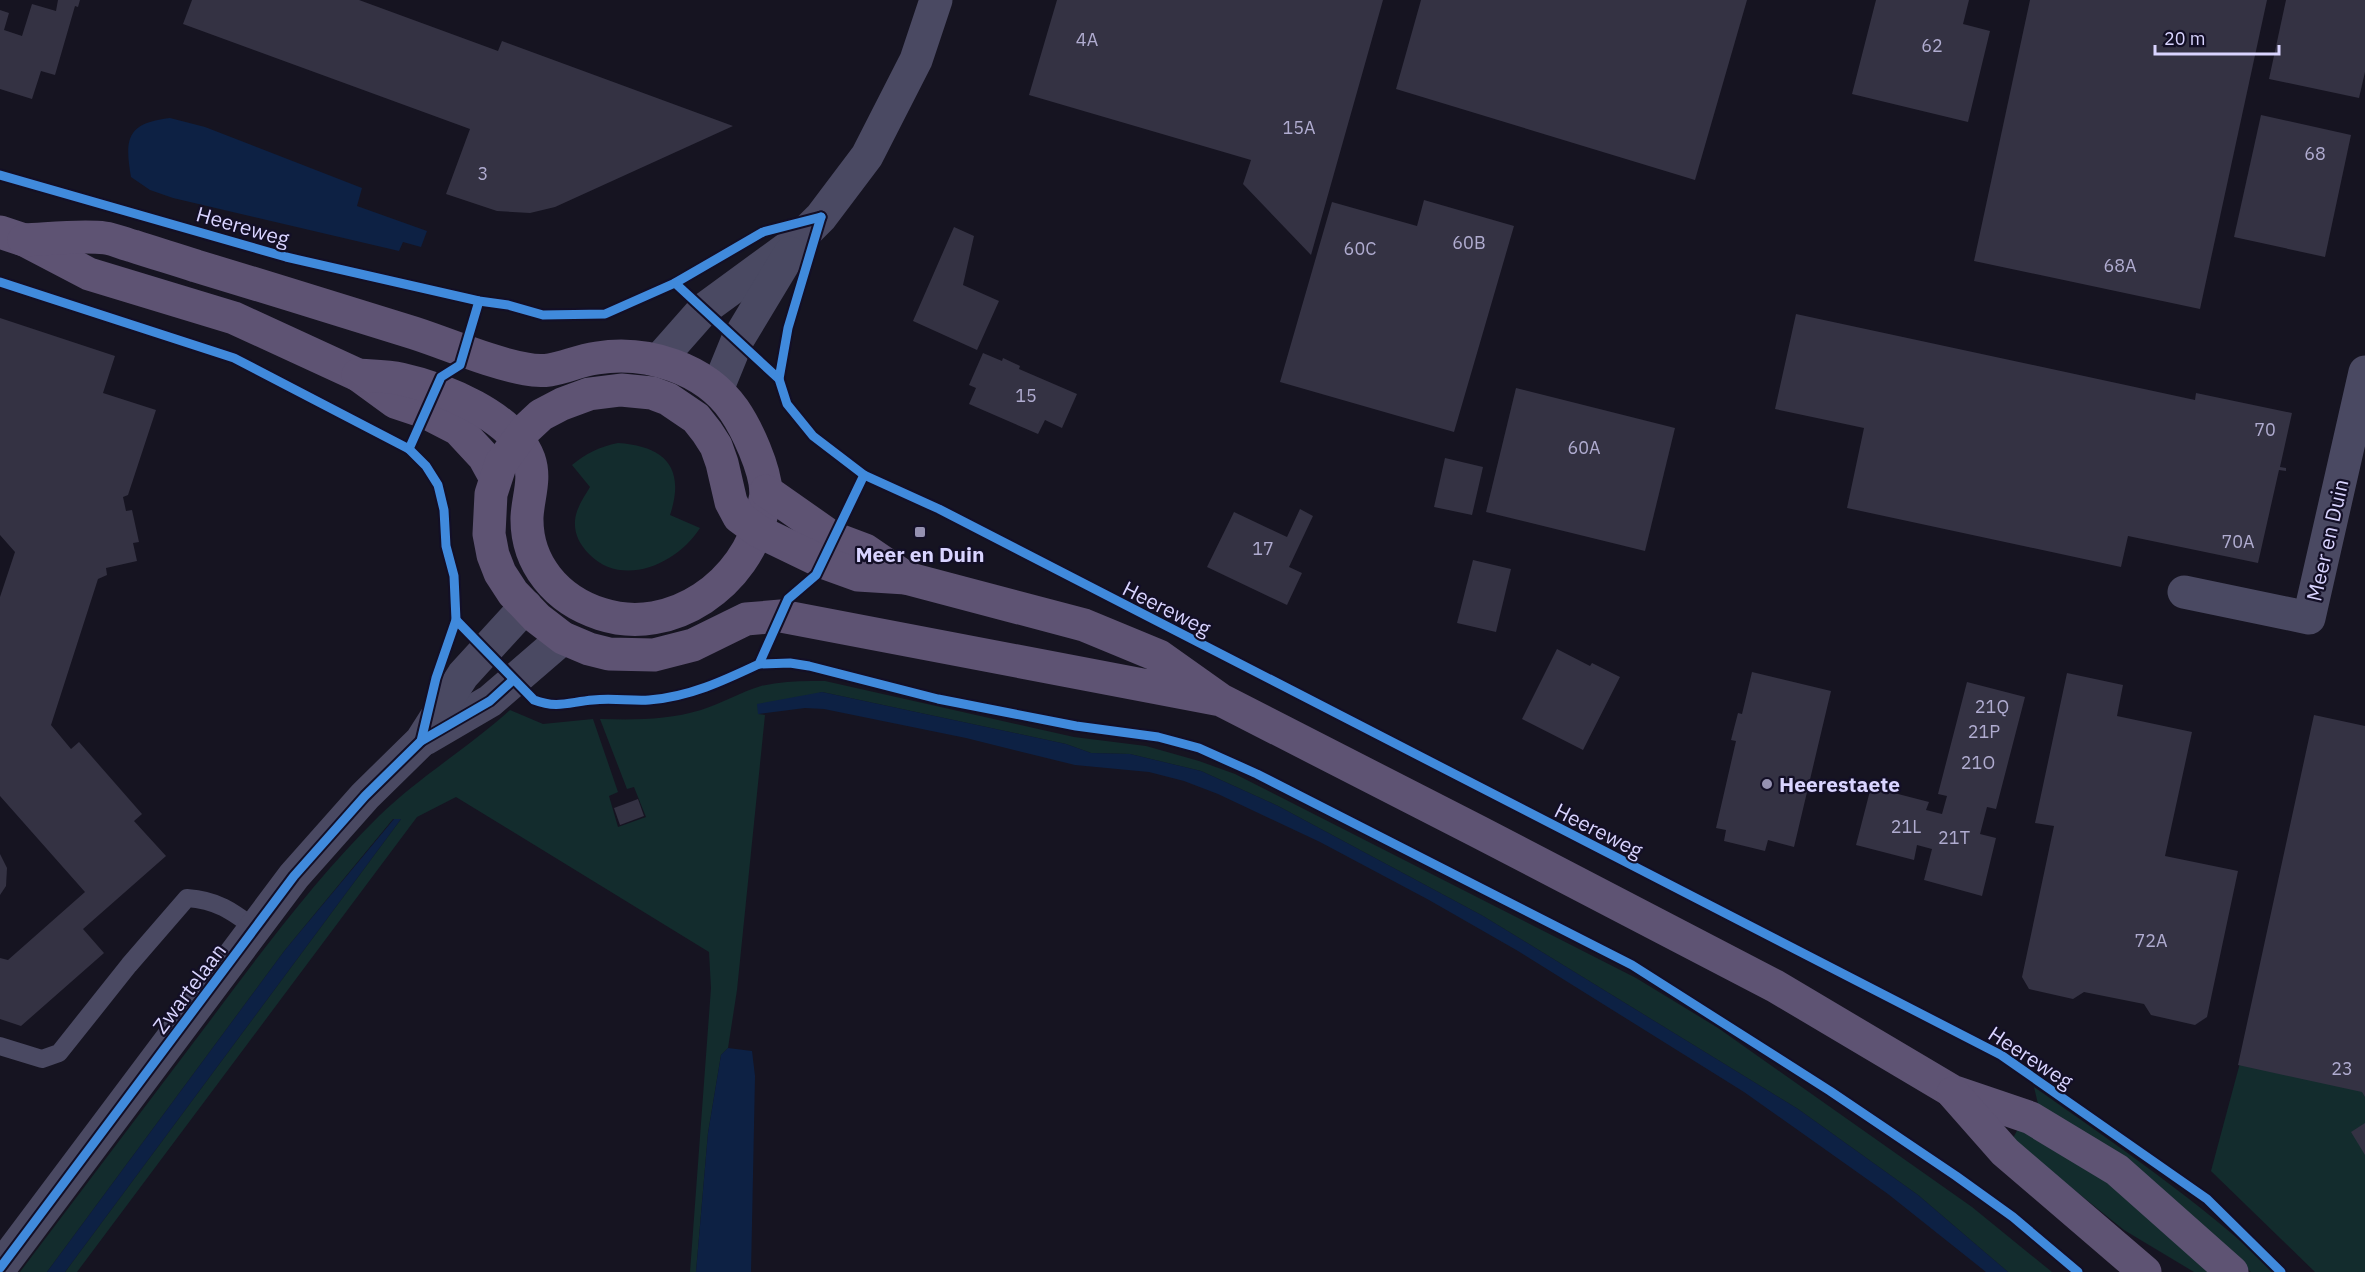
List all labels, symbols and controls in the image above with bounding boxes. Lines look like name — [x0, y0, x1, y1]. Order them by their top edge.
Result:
scale bar — [2155, 18, 2280, 56]
text: 20 m — [2164, 27, 2206, 50]
house number: 4A — [1076, 28, 1099, 51]
house number: 62 — [1921, 34, 1943, 57]
house number: 15A — [1282, 116, 1316, 139]
house number: 68 — [2304, 142, 2326, 165]
house number: 3 — [478, 162, 488, 185]
street label: Heereweg — [193, 199, 293, 253]
house number: 60B — [1452, 231, 1486, 254]
house number: 60C — [1344, 237, 1376, 260]
house number: 68A — [2103, 254, 2137, 277]
house number: 15 — [1015, 384, 1037, 407]
house number: 70 — [2254, 418, 2276, 441]
house number: 60A — [1567, 436, 1601, 459]
street label: Meer en Duin — [2299, 476, 2355, 604]
marker: Meer en Duin — [913, 525, 927, 539]
house number: 70A — [2221, 530, 2255, 553]
house number: 17 — [1252, 537, 1274, 560]
place label: Meer en Duin — [855, 540, 985, 568]
street label: Heereweg — [1118, 574, 1216, 642]
house number: 21Q — [1975, 695, 2009, 718]
house number: 21P — [1968, 720, 2000, 743]
house number: 21O — [1961, 751, 1995, 774]
place label: Heerestaete — [1779, 770, 1900, 798]
marker: Heerestaete — [1760, 777, 1774, 791]
street label: Heereweg — [1550, 796, 1648, 864]
house number: 21L — [1891, 815, 1921, 838]
house number: 21T — [1938, 826, 1970, 849]
house number: 72A — [2134, 929, 2168, 952]
street label: Zwartelaan — [146, 937, 232, 1039]
street label: Heereweg — [1983, 1019, 2079, 1095]
house number: 23 — [2331, 1057, 2353, 1080]

